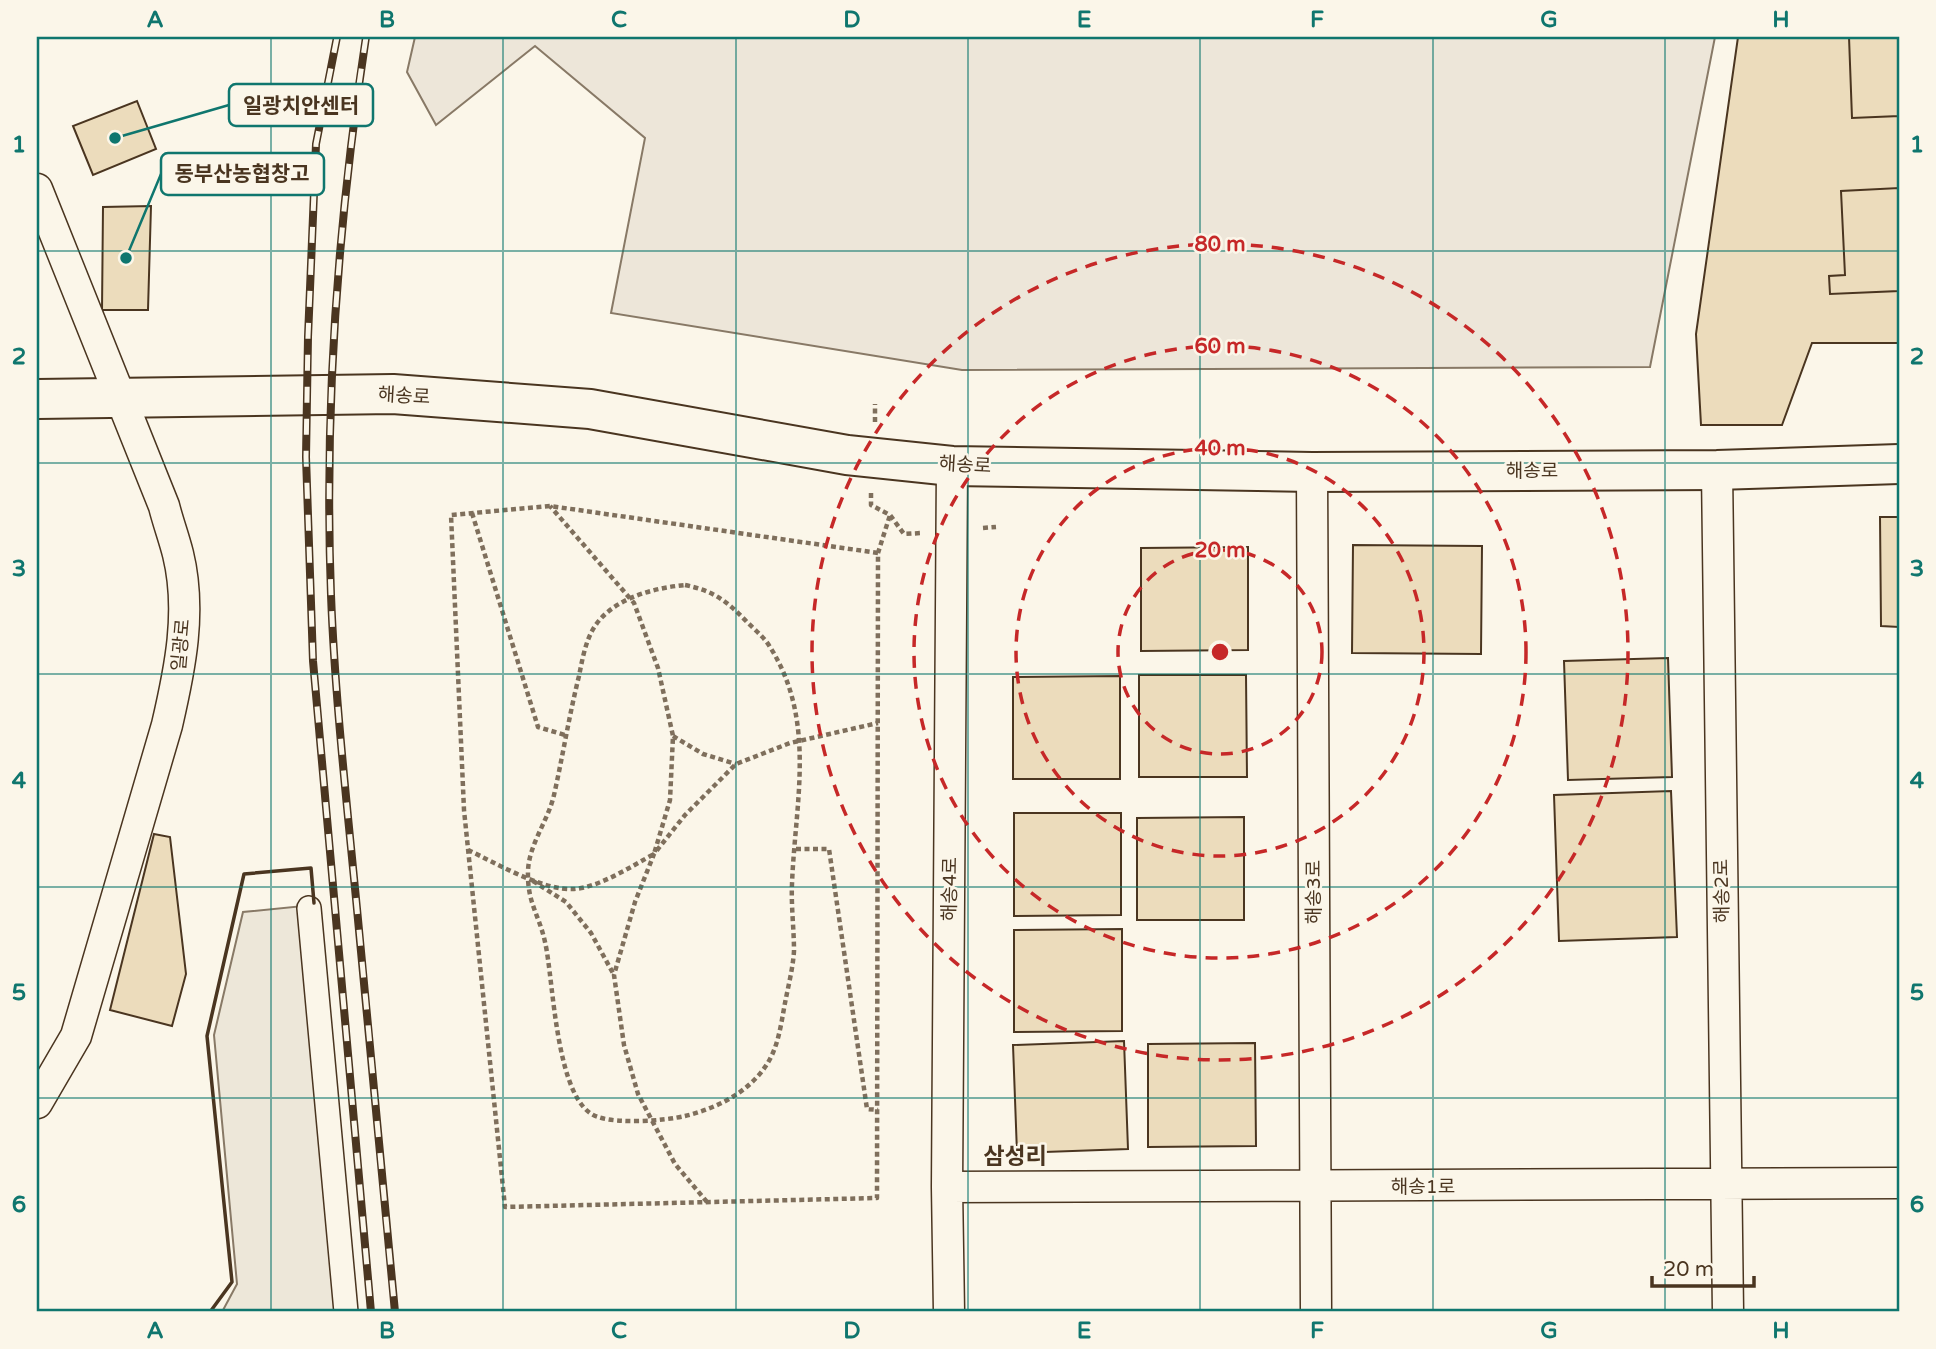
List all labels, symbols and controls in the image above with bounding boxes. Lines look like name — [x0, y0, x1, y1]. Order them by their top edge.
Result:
text: A — [146, 6, 164, 34]
text: B — [379, 6, 395, 34]
text: C — [611, 6, 627, 34]
text: D — [843, 6, 861, 34]
text: E — [1077, 6, 1091, 34]
text: F — [1310, 6, 1324, 34]
text: G — [1540, 6, 1558, 34]
text: H — [1772, 6, 1790, 34]
callout: 일광치안센터 — [229, 84, 373, 126]
text: 일광치안센터 — [243, 94, 359, 119]
text: 1 — [12, 131, 26, 159]
text: 1 — [1910, 131, 1924, 159]
callout: 동부산농협창고 — [161, 153, 324, 195]
text: 동부산농협창고 — [174, 162, 310, 187]
text: 80 m — [1194, 232, 1246, 257]
text: 60 m — [1194, 334, 1246, 359]
text: 2 — [12, 343, 26, 371]
text: 2 — [1910, 343, 1924, 371]
street label: 해송로 — [377, 384, 431, 408]
text: 40 m — [1194, 436, 1246, 461]
street label: 해송로 — [938, 453, 992, 477]
street label: 해송로 — [1506, 460, 1558, 482]
text: 20 m — [1194, 538, 1246, 563]
text: 3 — [12, 555, 26, 583]
text: 3 — [1910, 555, 1924, 583]
street label: 일광로 — [168, 618, 194, 672]
centre of rings — [1208, 640, 1232, 664]
text: 4 — [12, 767, 27, 795]
text: 4 — [1910, 767, 1925, 795]
street label: 해송4로 — [938, 857, 962, 921]
street label: 해송2로 — [1710, 859, 1734, 923]
street label: 해송3로 — [1303, 860, 1325, 924]
text: 5 — [12, 979, 26, 1007]
text: 5 — [1910, 979, 1924, 1007]
district label: 삼성리 — [983, 1143, 1047, 1171]
street label: 해송1로 — [1391, 1176, 1455, 1198]
text: 6 — [12, 1191, 26, 1219]
text: 6 — [1910, 1191, 1924, 1219]
scale bar — [1652, 1244, 1754, 1288]
text: 20 m — [1663, 1257, 1714, 1282]
text: A — [146, 1317, 164, 1345]
text: B — [379, 1317, 395, 1345]
text: C — [611, 1317, 627, 1345]
text: D — [843, 1317, 861, 1345]
text: E — [1077, 1317, 1091, 1345]
text: F — [1310, 1317, 1324, 1345]
text: G — [1540, 1317, 1558, 1345]
text: H — [1772, 1317, 1790, 1345]

